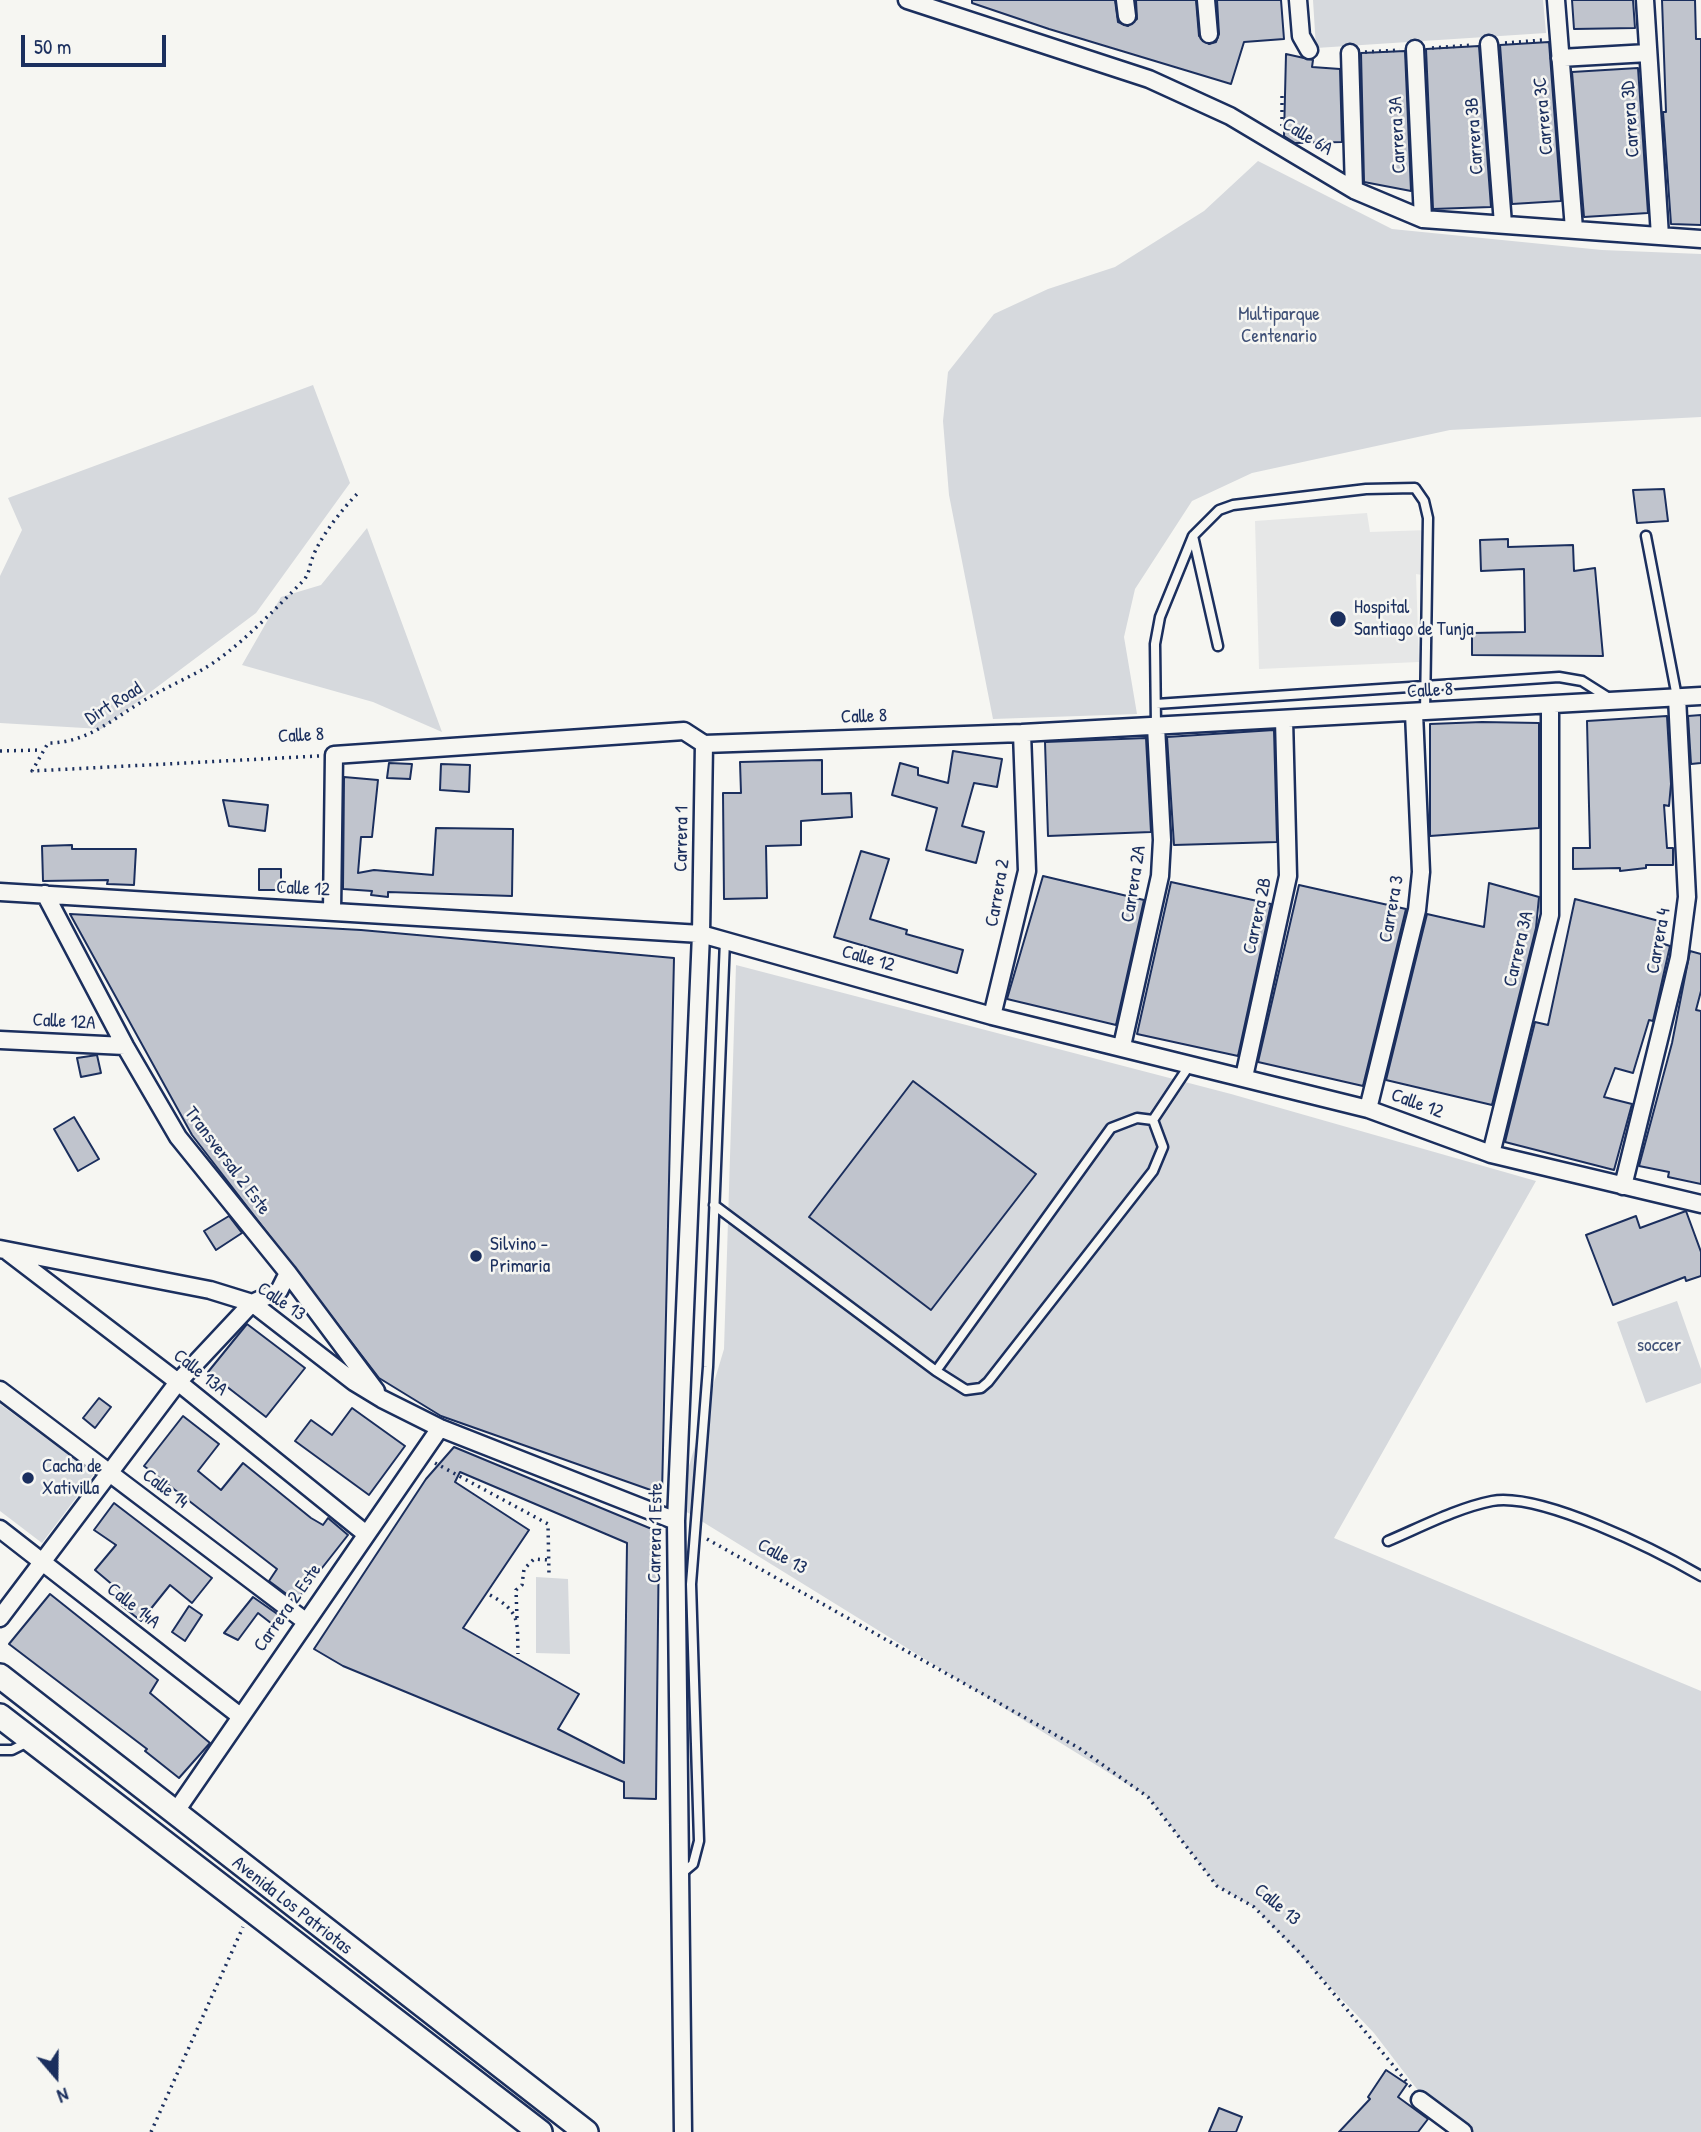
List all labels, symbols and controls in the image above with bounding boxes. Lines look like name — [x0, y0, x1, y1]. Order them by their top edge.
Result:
scale bar — [24, 21, 170, 65]
text: 50 m — [34, 32, 71, 61]
street label: Carrera 3C — [1529, 76, 1559, 156]
street label: Carrera 3D — [1617, 80, 1645, 158]
street label: Carrera 3A — [1385, 96, 1411, 174]
street label: Carrera 3B — [1461, 97, 1489, 175]
street label: Calle 6A — [1278, 113, 1336, 161]
park label: Multiparque Centenario — [1238, 304, 1320, 348]
place label: Hospital Santiago de Tunja — [1354, 597, 1474, 641]
marker: Hospital Santiago de Tunja — [1328, 609, 1348, 629]
street label: Dirt Road — [81, 678, 147, 730]
street label: Calle 8 — [1406, 678, 1454, 704]
street label: Calle 8 — [841, 705, 887, 729]
street label: Calle 8 — [277, 723, 325, 749]
street label: Carrera 1 — [670, 806, 694, 872]
street label: Carrera 2A — [1117, 844, 1151, 924]
street label: Carrera 2 — [981, 857, 1015, 929]
street label: Carrera 3 — [1375, 874, 1409, 944]
street label: Calle 12 — [276, 876, 330, 902]
street label: Carrera 2B — [1239, 876, 1277, 956]
street label: Carrera 4 — [1642, 906, 1676, 976]
street label: Carrera 3A — [1499, 909, 1539, 989]
street label: Calle 12 — [839, 941, 897, 977]
street label: Calle 12A — [32, 1009, 96, 1035]
street label: Calle 12 — [1388, 1084, 1446, 1124]
street label: Transversal 2 Este — [179, 1103, 275, 1219]
place label: Silvino - Primaria — [490, 1234, 550, 1278]
marker: Silvino - Primaria — [468, 1248, 484, 1264]
street label: Calle 13 — [252, 1278, 310, 1326]
park label: soccer — [1637, 1335, 1681, 1357]
street label: Calle 13A — [168, 1345, 232, 1401]
place label: Cacha de Xativilla — [42, 1456, 102, 1500]
street label: Calle 14 — [137, 1464, 193, 1514]
marker: Cacha de Xativilla — [20, 1470, 36, 1486]
street label: Carrera 1 Este — [644, 1483, 668, 1583]
street label: Calle 13 — [753, 1534, 811, 1580]
street label: Carrera 2 Este — [249, 1560, 327, 1656]
street label: Calle 14A — [102, 1578, 164, 1634]
street label: Avenida Los Patriotas — [227, 1852, 357, 1960]
street label: Calle 13 — [1249, 1879, 1305, 1931]
north arrow — [21, 2041, 91, 2111]
text: N — [54, 2082, 72, 2110]

